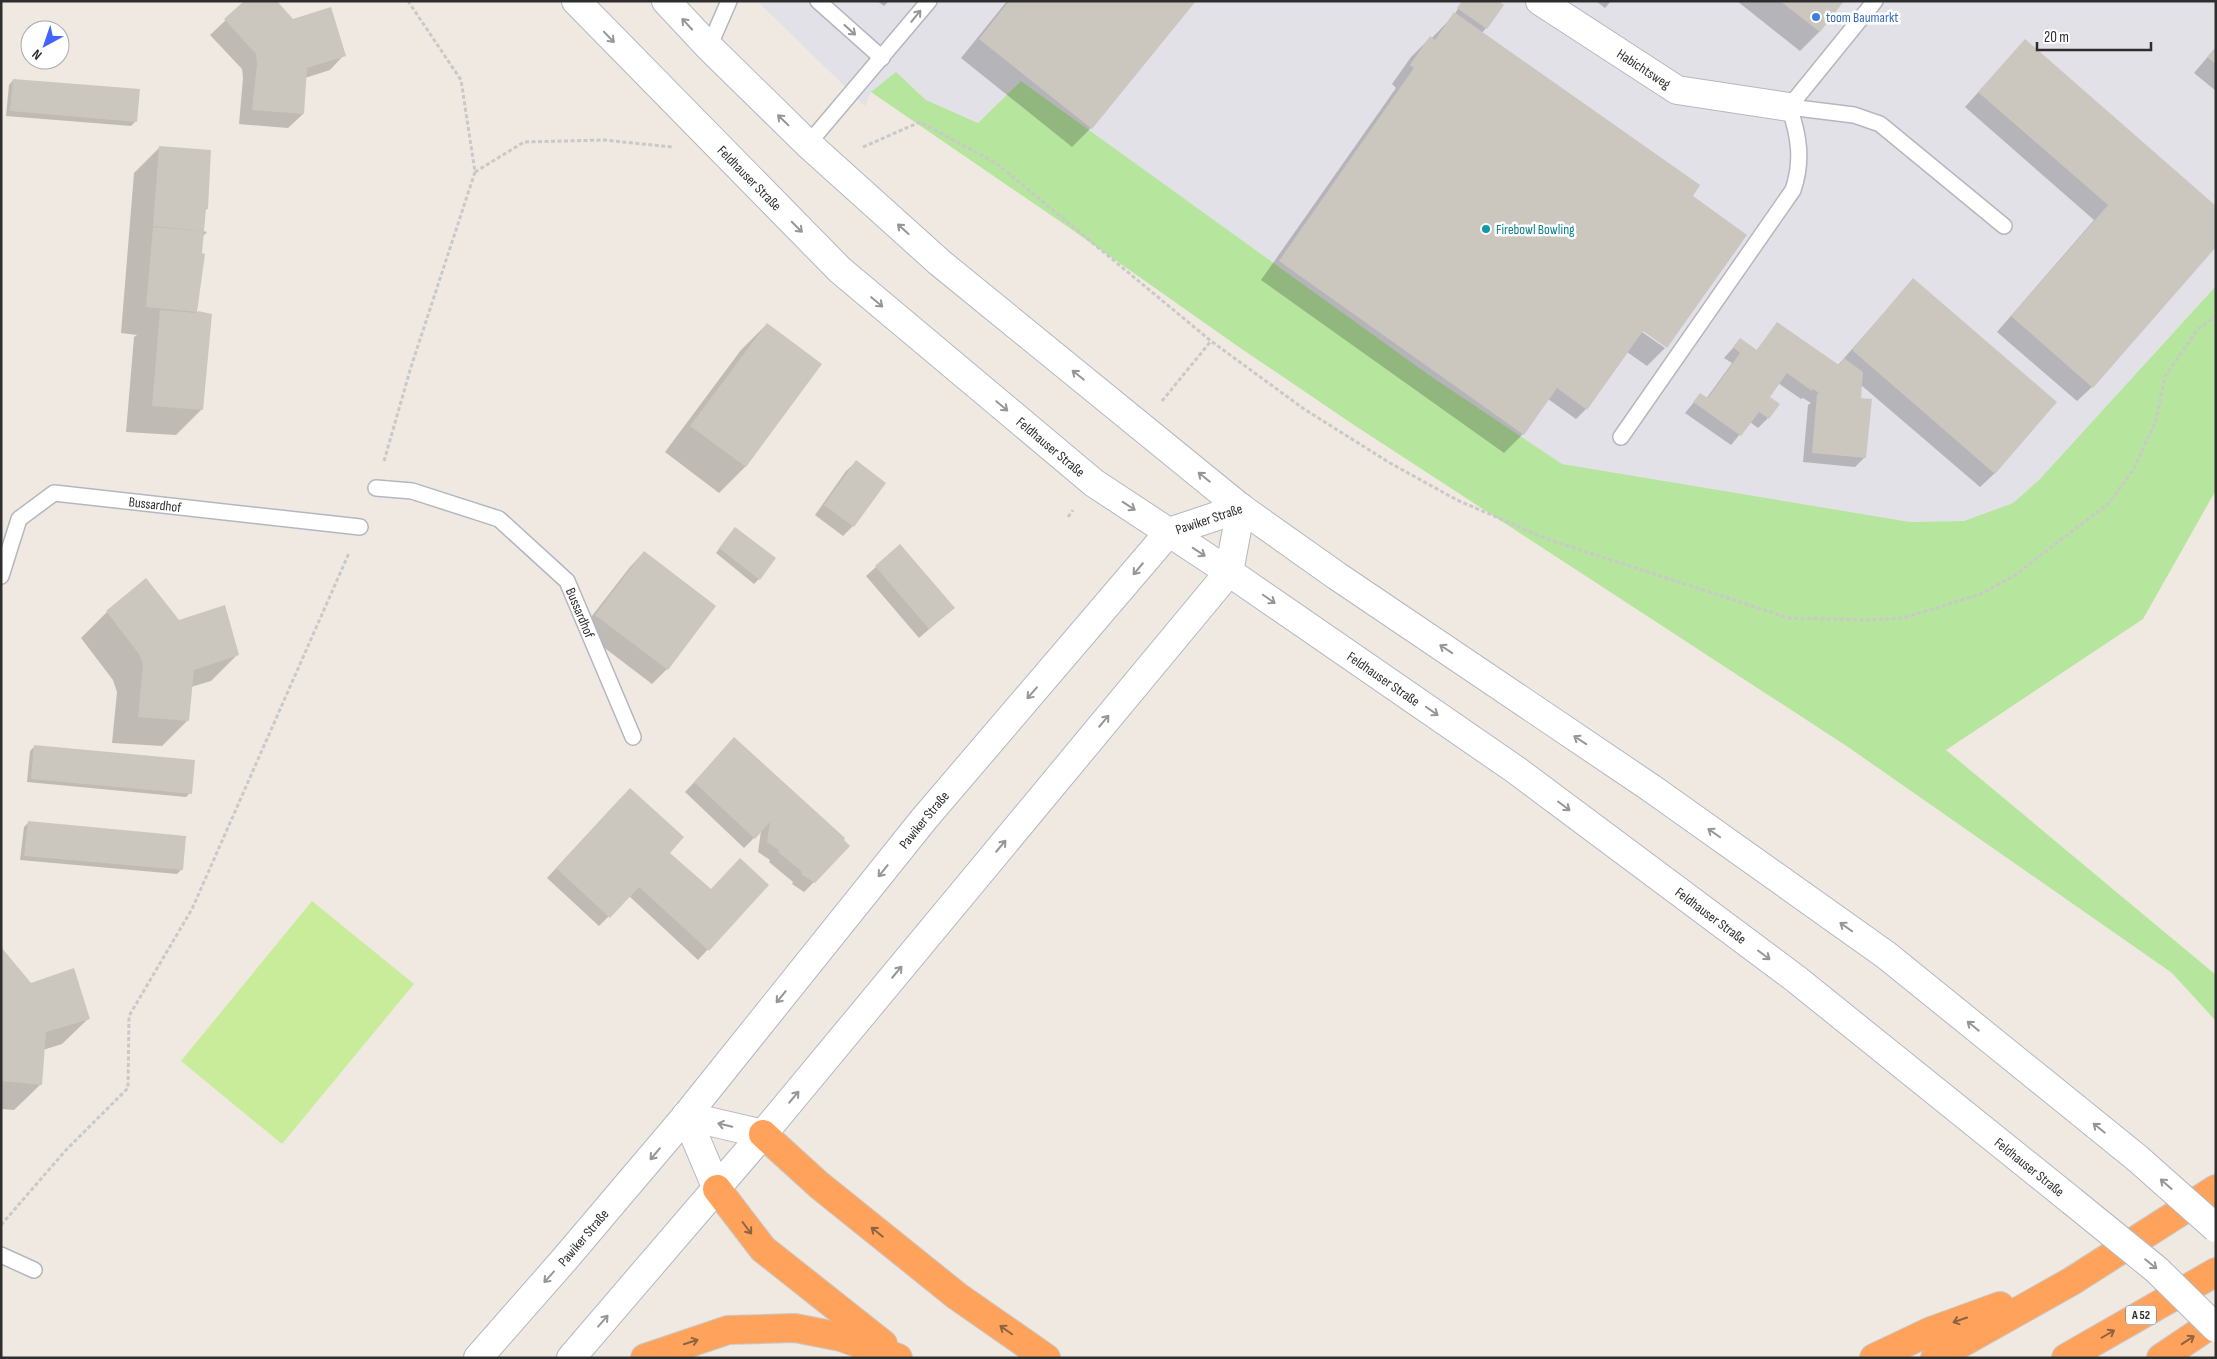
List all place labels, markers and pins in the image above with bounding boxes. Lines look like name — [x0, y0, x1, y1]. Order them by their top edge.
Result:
place label: toom Baumarkt — [1826, 9, 1899, 26]
marker: toom Baumarkt — [1810, 11, 1822, 23]
place label: Firebowl Bowling — [1496, 221, 1575, 238]
marker: Firebowl Bowling — [1480, 223, 1492, 235]

